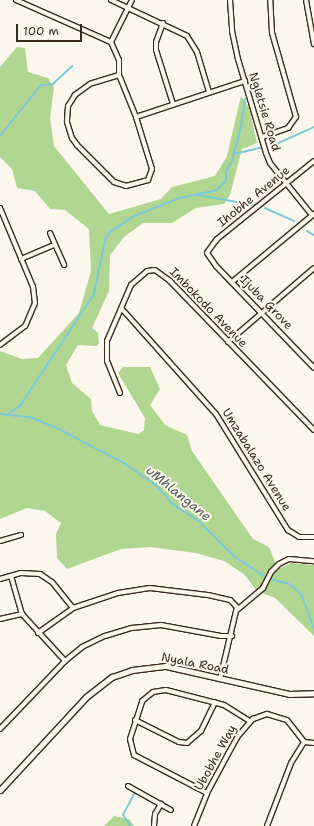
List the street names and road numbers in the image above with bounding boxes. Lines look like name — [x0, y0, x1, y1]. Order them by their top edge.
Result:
street label: Ngletsie Road — [245, 71, 283, 153]
street label: Ihobhe Avenue — [215, 164, 293, 230]
street label: Imbokodo Avenue — [166, 265, 250, 351]
street label: Ijuba Grove — [237, 273, 295, 333]
street label: Umzabalazo Avenue — [219, 406, 293, 514]
street label: Nyala Road — [160, 650, 230, 678]
street label: Ubobhe Way — [192, 723, 240, 793]

